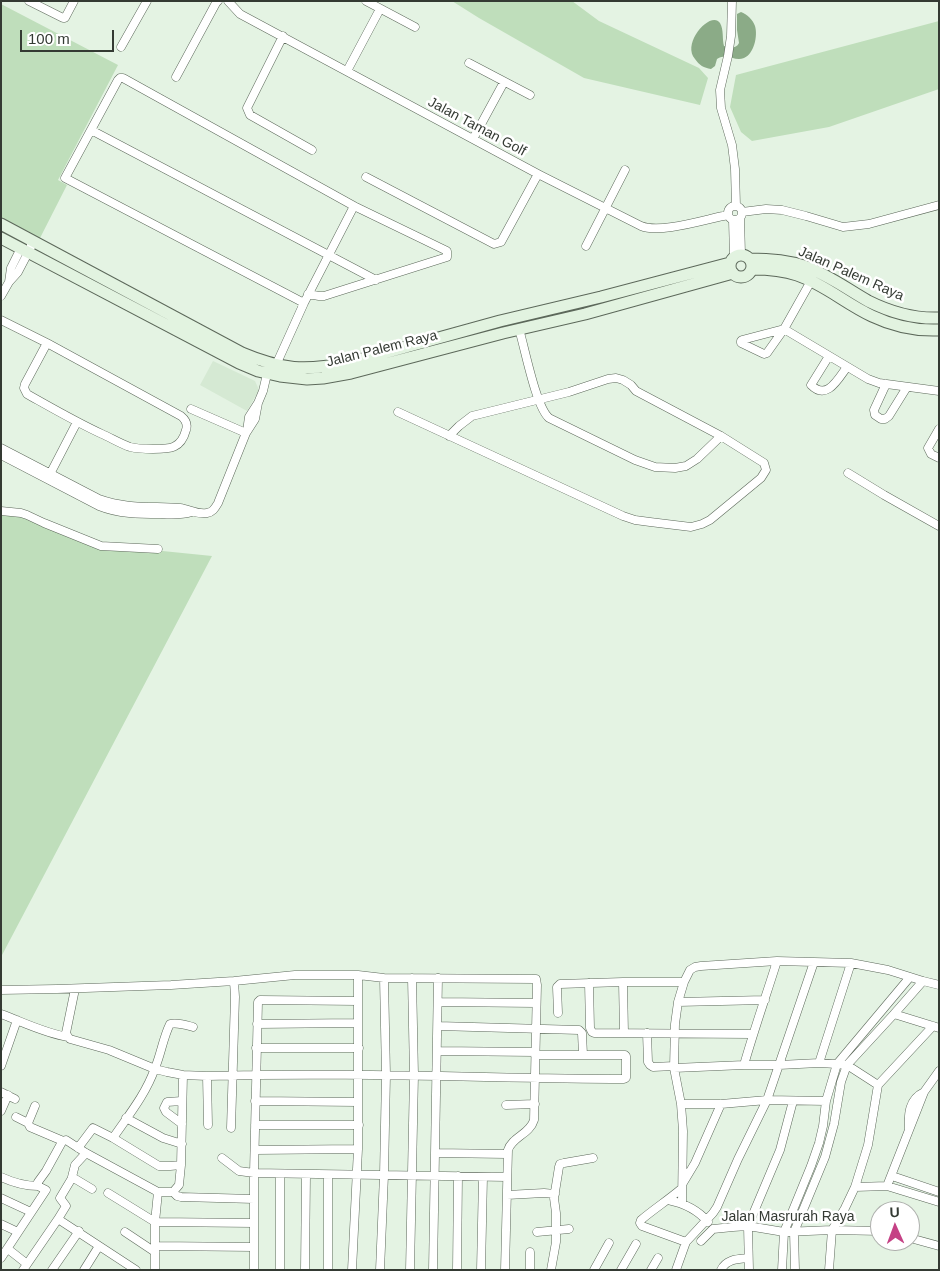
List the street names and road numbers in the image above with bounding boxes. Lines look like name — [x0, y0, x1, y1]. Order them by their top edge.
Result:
street label: Jalan Taman Golf — [425, 94, 529, 160]
street label: Jalan Palem Raya — [796, 243, 906, 305]
street label: Jalan Palem Raya — [325, 327, 439, 371]
street label: Jalan Masrurah Raya — [721, 1209, 855, 1225]

